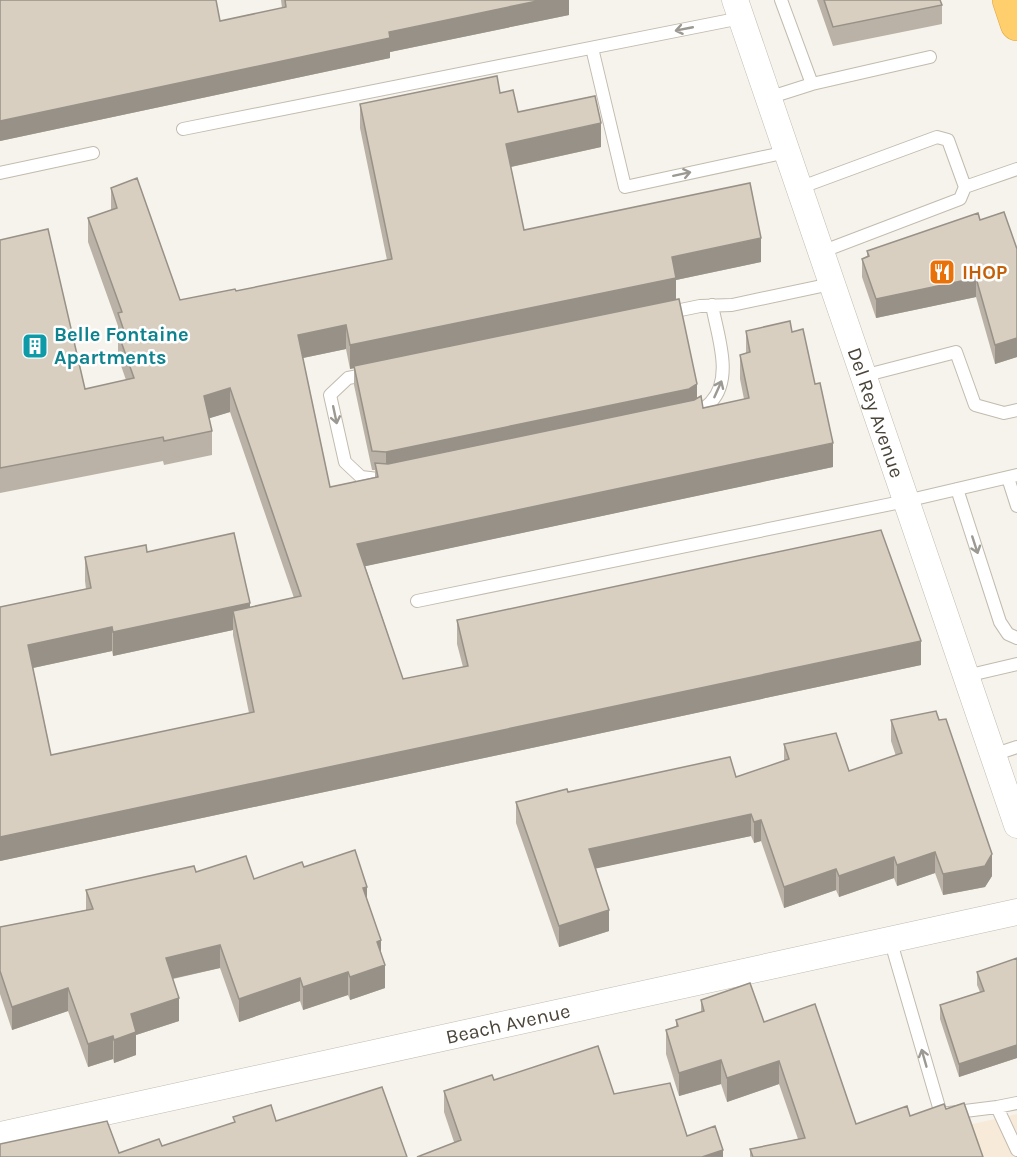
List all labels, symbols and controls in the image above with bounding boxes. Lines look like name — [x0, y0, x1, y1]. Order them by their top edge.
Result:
one-way arrow — [674, 24, 693, 36]
one-way arrow — [672, 168, 691, 180]
restaurant icon: IHOP — [927, 257, 957, 287]
place label: IHOP — [962, 261, 1008, 284]
place label: Belle Fontaine Apartments — [54, 323, 189, 369]
building icon: Belle Fontaine Apartments — [20, 331, 50, 361]
street label: Del Rey Avenue — [843, 344, 909, 481]
one-way arrow — [713, 380, 724, 398]
one-way arrow — [329, 405, 341, 424]
one-way arrow — [971, 535, 982, 554]
street label: Beach Avenue — [444, 999, 572, 1048]
one-way arrow — [918, 1048, 930, 1067]

